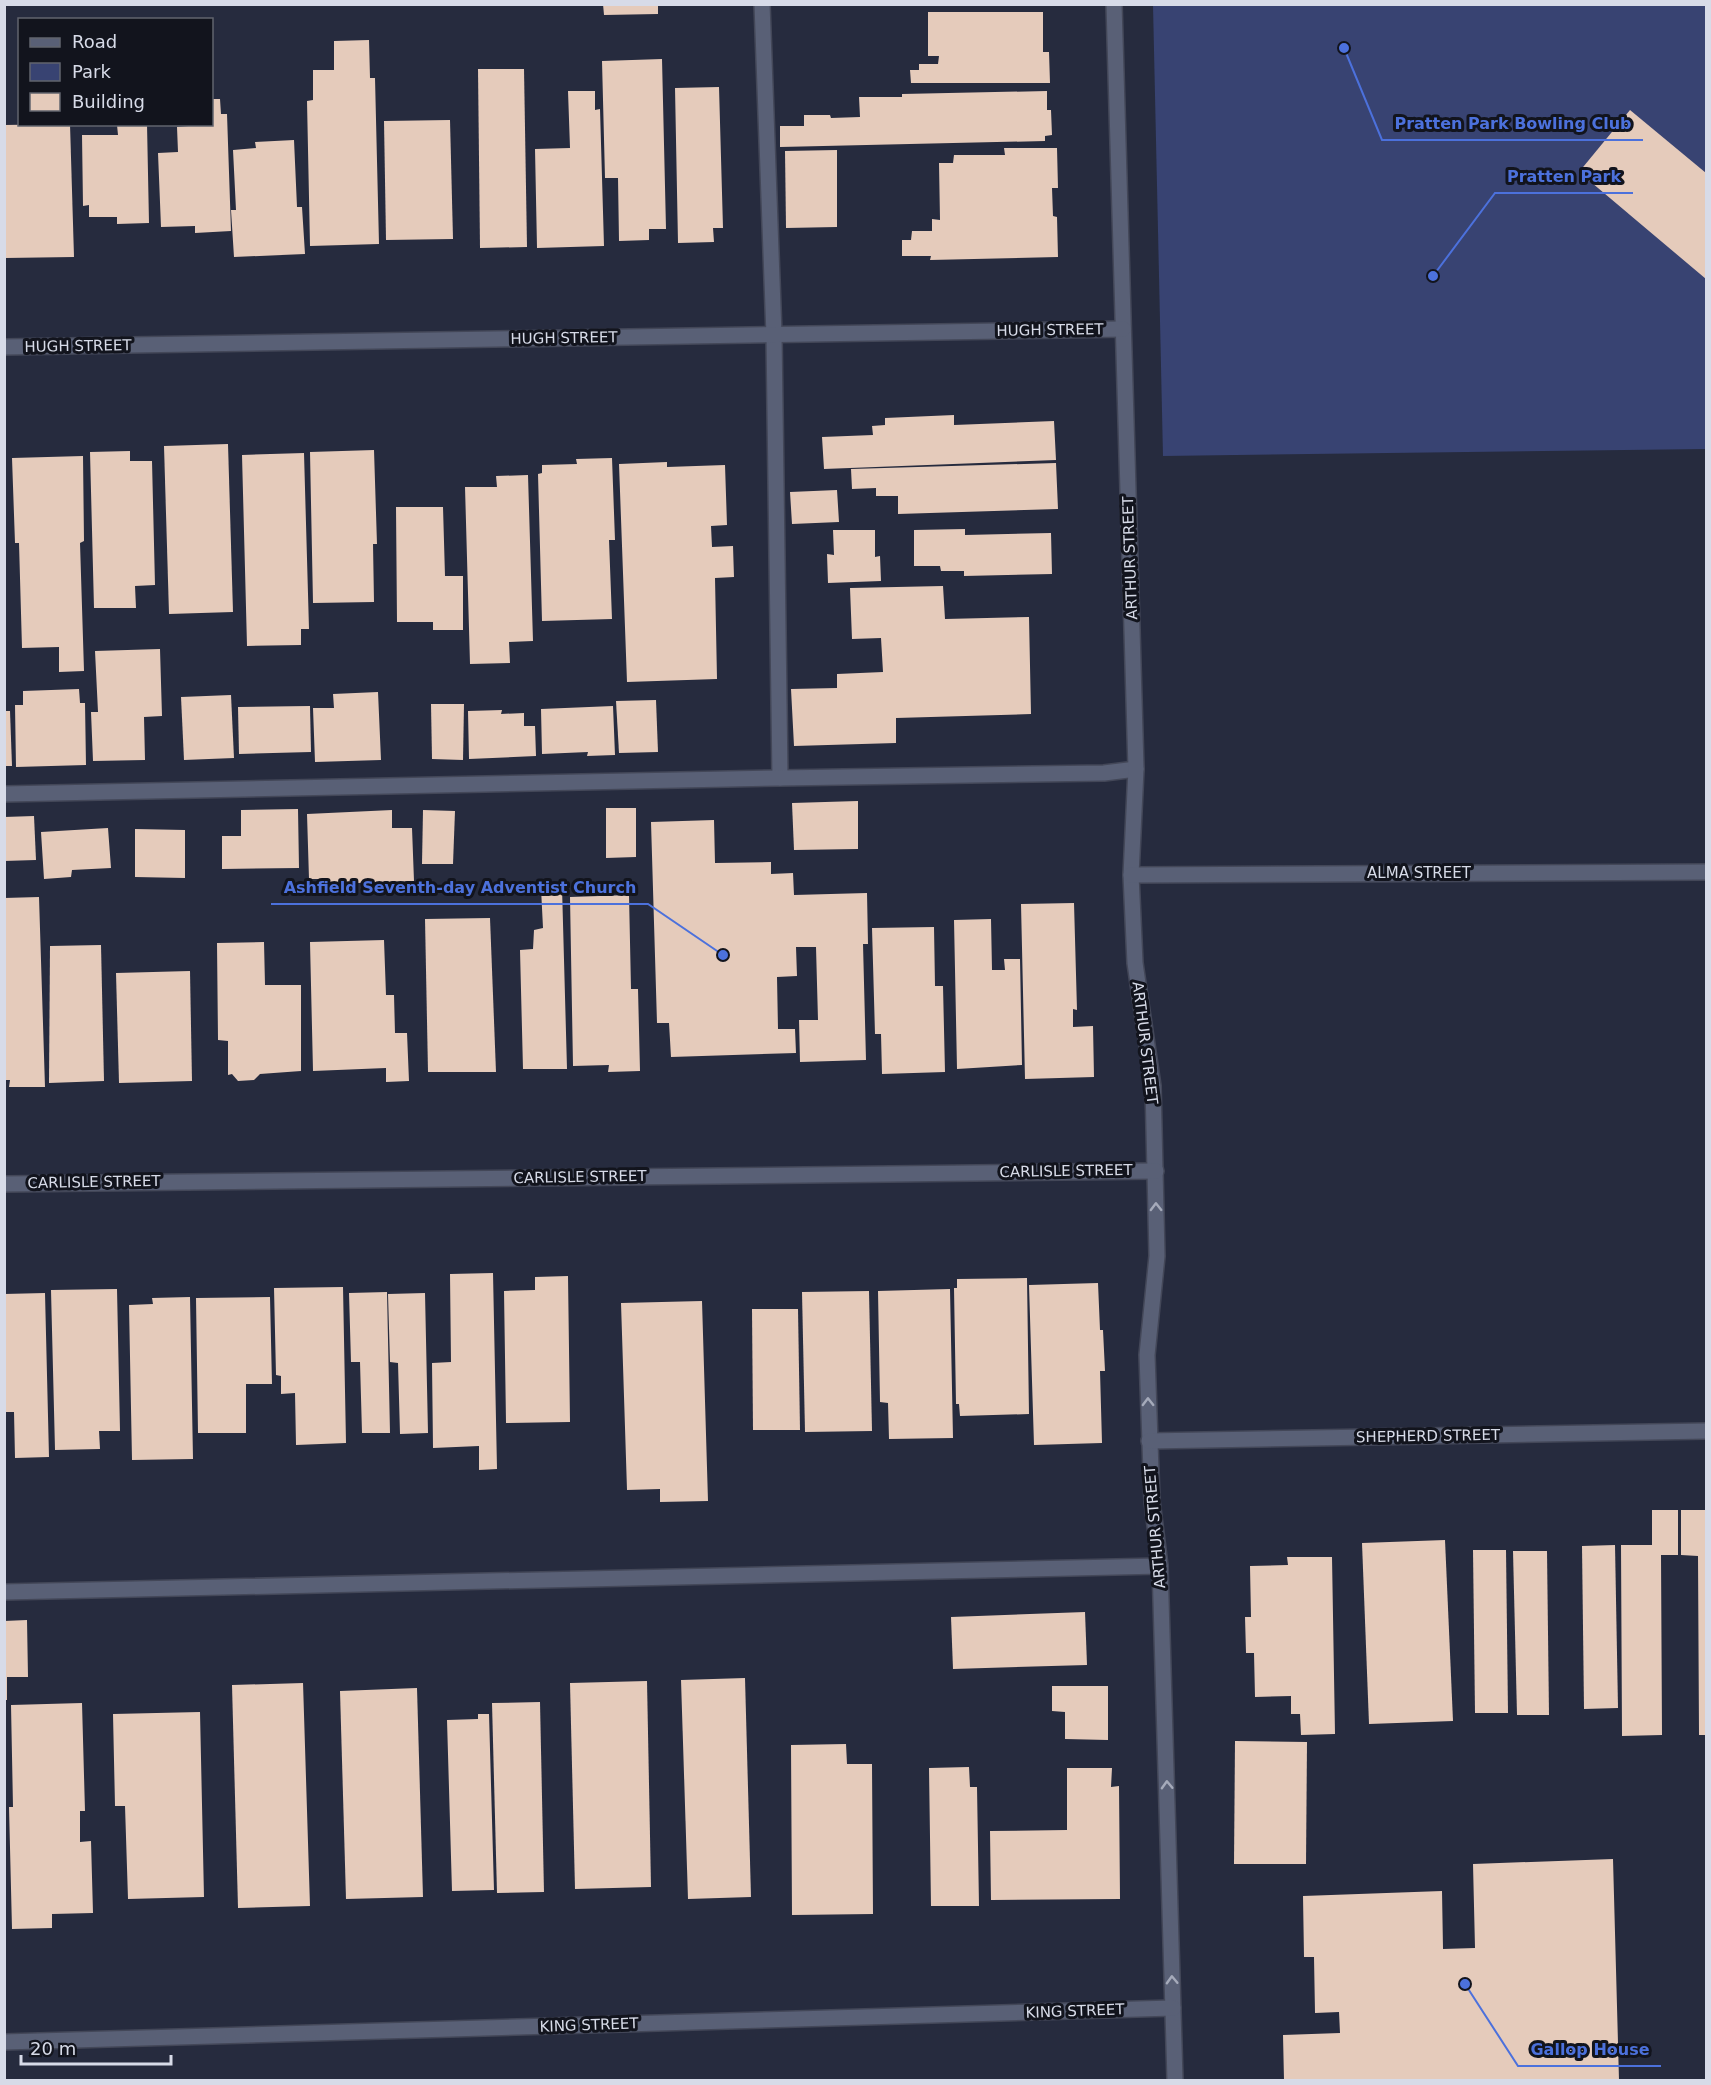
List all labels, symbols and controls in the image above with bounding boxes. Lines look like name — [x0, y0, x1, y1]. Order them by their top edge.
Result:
legend — [18, 18, 213, 126]
text: Road — [72, 31, 117, 52]
text: Park — [72, 61, 111, 82]
text: Building — [72, 91, 145, 112]
callout: Pratten Park Bowling Club — [1382, 106, 1643, 140]
text: Pratten Park Bowling Club — [1394, 114, 1632, 133]
callout: Pratten Park — [1495, 159, 1633, 193]
text: Pratten Park — [1507, 167, 1621, 186]
street label: HUGH STREET — [996, 320, 1105, 340]
street label: HUGH STREET — [510, 328, 619, 348]
street label: HUGH STREET — [24, 336, 133, 356]
street label: ARTHUR STREET — [1119, 495, 1141, 620]
street label: ALMA STREET — [1367, 864, 1472, 882]
callout: Ashfield Seventh-day Adventist Church — [271, 870, 648, 904]
text: Ashfield Seventh-day Adventist Church — [284, 878, 636, 897]
street label: ARTHUR STREET — [1129, 981, 1162, 1106]
street label: CARLISLE STREET — [999, 1161, 1134, 1181]
street label: CARLISLE STREET — [513, 1167, 648, 1187]
street label: CARLISLE STREET — [27, 1172, 162, 1192]
one-way arrow — [1150, 1203, 1162, 1212]
one-way arrow — [1142, 1397, 1154, 1406]
street label: SHEPHERD STREET — [1356, 1426, 1501, 1446]
street label: ARTHUR STREET — [1141, 1464, 1169, 1589]
one-way arrow — [1160, 1781, 1173, 1790]
one-way arrow — [1166, 1976, 1179, 1985]
street label: KING STREET — [1025, 2000, 1126, 2022]
street label: KING STREET — [539, 2014, 640, 2036]
scale bar — [21, 2028, 171, 2066]
callout: Gallop House — [1518, 2032, 1661, 2066]
text: 20 m — [30, 2038, 76, 2059]
text: Gallop House — [1530, 2040, 1650, 2059]

